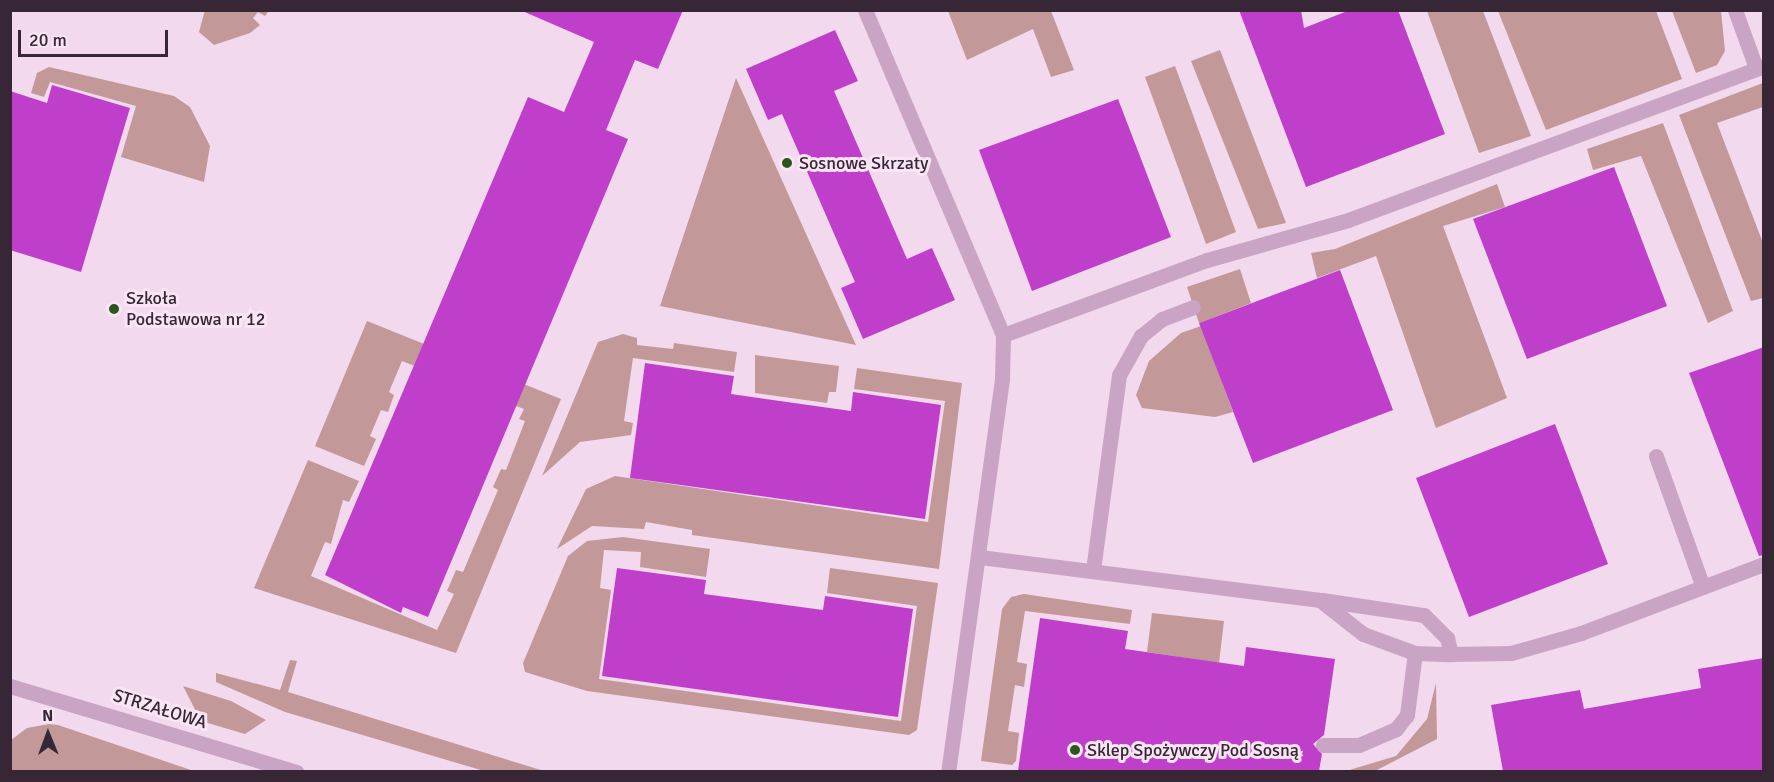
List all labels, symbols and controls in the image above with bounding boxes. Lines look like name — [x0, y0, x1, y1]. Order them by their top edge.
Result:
scale bar — [21, 18, 171, 56]
text: 20 m — [29, 29, 67, 51]
place label: Sosnowe Skrzaty — [799, 152, 929, 174]
marker: Sosnowe Skrzaty — [780, 156, 794, 170]
place label: Szkoła Podstawowa nr 12 — [126, 288, 265, 330]
marker: Szkoła Podstawowa nr 12 — [107, 302, 121, 316]
street label: STRZAŁOWA — [110, 685, 210, 733]
north arrow — [18, 704, 78, 764]
text: N — [42, 706, 53, 726]
place label: Sklep Spożywczy Pod Sosną — [1087, 739, 1299, 761]
marker: Sklep Spożywczy Pod Sosną — [1068, 743, 1082, 757]

